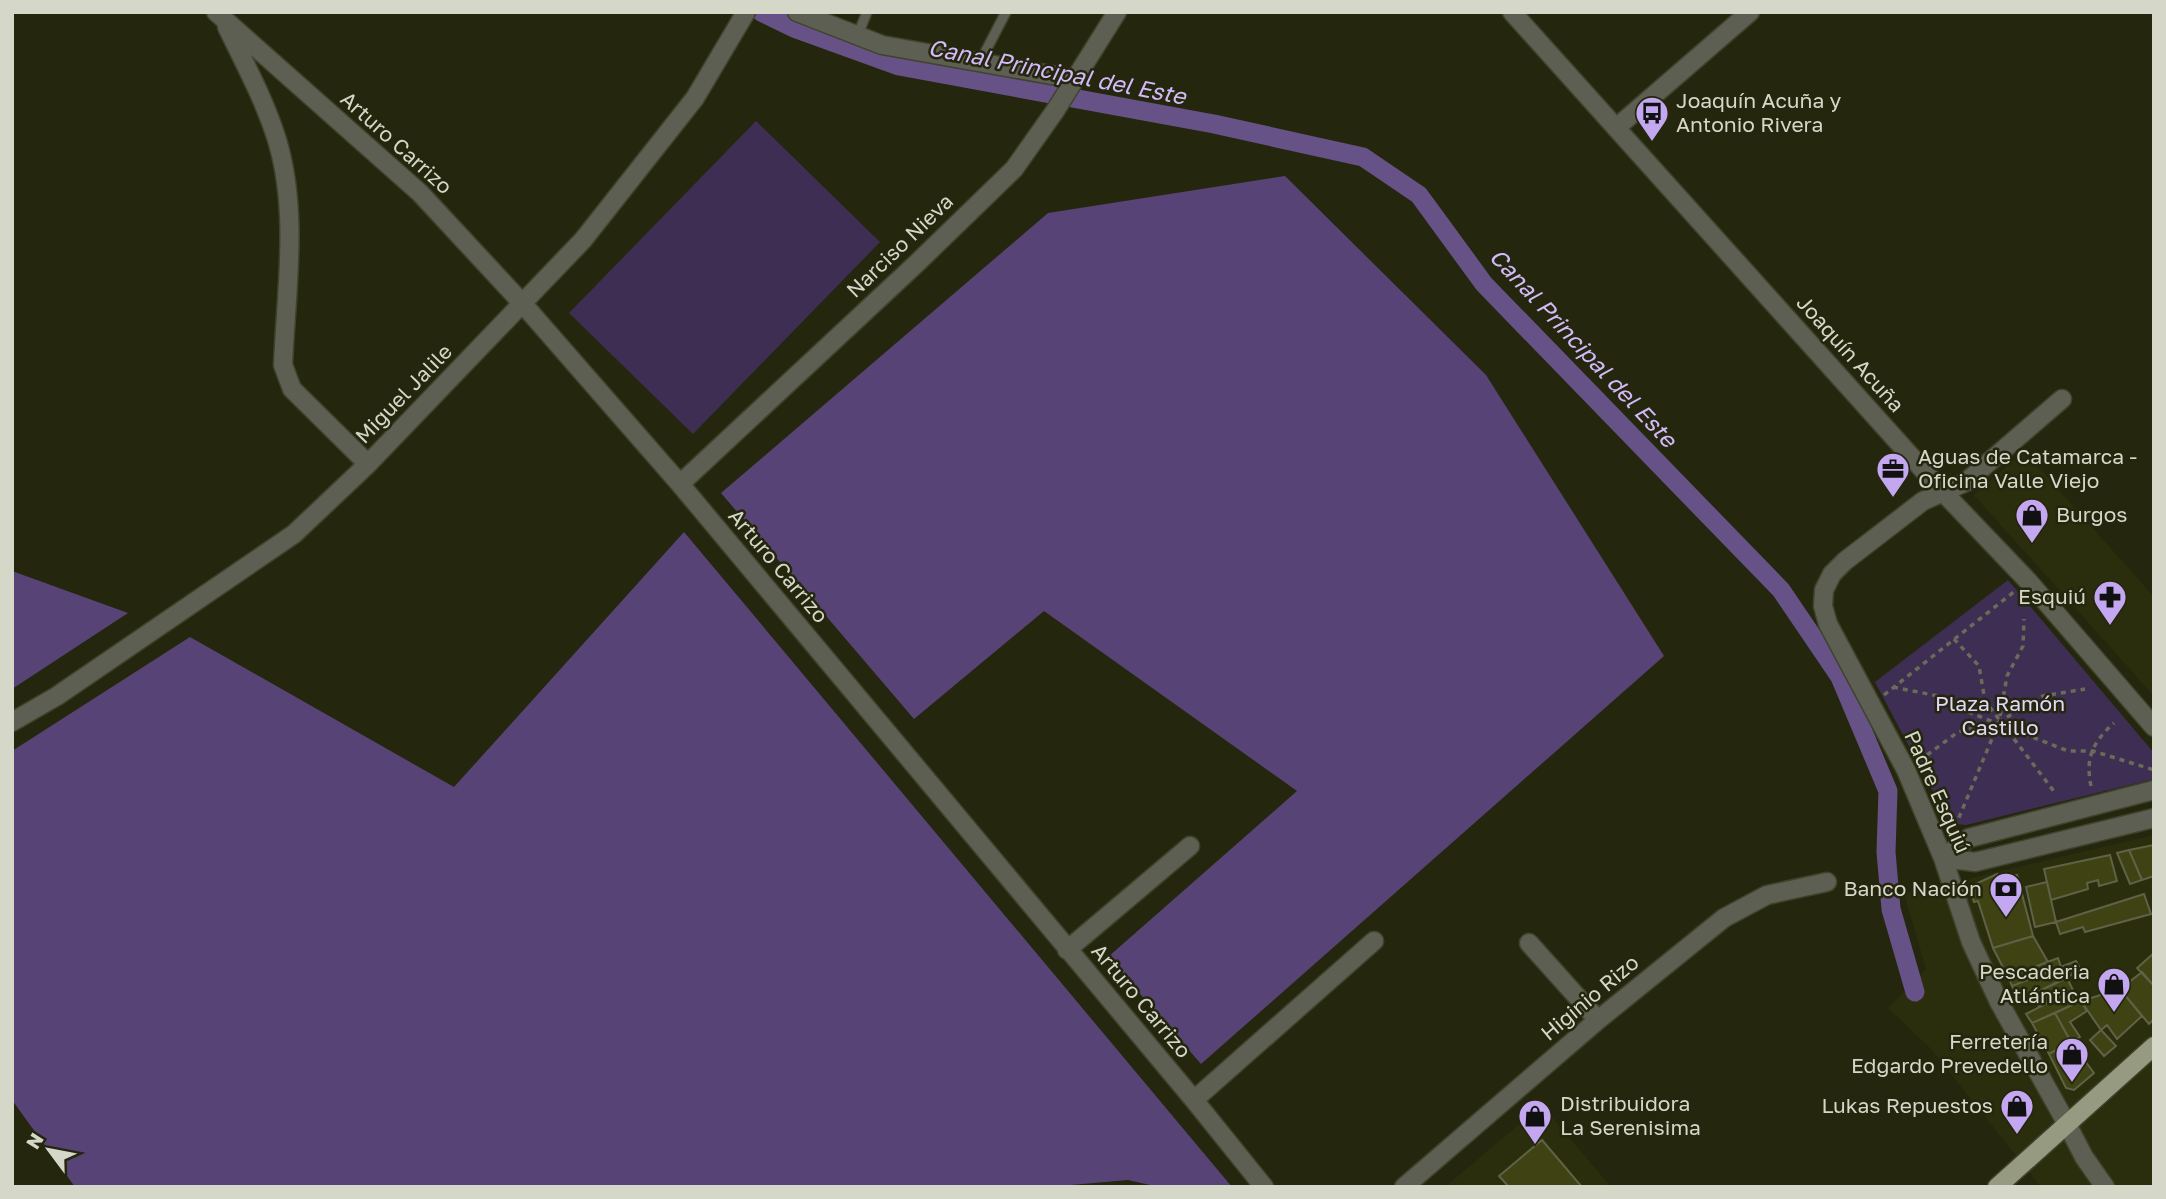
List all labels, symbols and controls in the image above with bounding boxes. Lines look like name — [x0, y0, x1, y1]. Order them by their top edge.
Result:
water label: Canal Principal del Este — [926, 32, 1190, 110]
street label: Arturo Carrizo — [336, 85, 458, 199]
place label: Joaquín Acuña y Antonio Rivera — [1676, 87, 1842, 137]
bus stop icon: Joaquín Acuña y Antonio Rivera — [1633, 94, 1671, 143]
street label: Narciso Nieva — [841, 188, 958, 303]
water label: Canal Principal del Este — [1484, 242, 1684, 454]
street label: Joaquín Acuña — [1791, 290, 1910, 417]
street label: Miguel Jalile — [349, 338, 457, 448]
place label: Aguas de Catamarca - Oficina Valle Viejo — [1918, 443, 2137, 493]
office icon: Aguas de Catamarca - Oficina Valle Viejo — [1874, 450, 1912, 499]
shop icon: Burgos — [2013, 496, 2051, 545]
place label: Burgos — [2056, 501, 2127, 527]
street label: Arturo Carrizo — [723, 503, 834, 628]
pharmacy icon: Esquiú — [2091, 578, 2129, 627]
place label: Esquiú — [2018, 583, 2086, 609]
park label: Plaza Ramón Castillo — [1935, 690, 2065, 740]
street label: Padre Esquiú — [1899, 726, 1977, 857]
bank icon: Banco Nación — [1987, 870, 2025, 919]
place label: Banco Nación — [1843, 875, 1982, 901]
street label: Arturo Carrizo — [1086, 938, 1197, 1063]
street label: Higinio Rizo — [1535, 949, 1644, 1046]
place label: Pescaderia Atlántica — [1979, 958, 2090, 1008]
shop icon: Pescaderia Atlántica — [2095, 965, 2133, 1014]
place label: Ferretería Edgardo Prevedello — [1851, 1028, 2048, 1078]
shop icon: Ferretería Edgardo Prevedello — [2053, 1035, 2091, 1084]
shop icon: Lukas Repuestos — [1998, 1087, 2036, 1136]
place label: Distribuidora La Serenisima — [1560, 1090, 1701, 1140]
place label: Lukas Repuestos — [1822, 1092, 1993, 1118]
shop icon: Distribuidora La Serenisima — [1516, 1097, 1554, 1146]
north arrow — [14, 1115, 84, 1185]
text: N — [21, 1129, 48, 1153]

